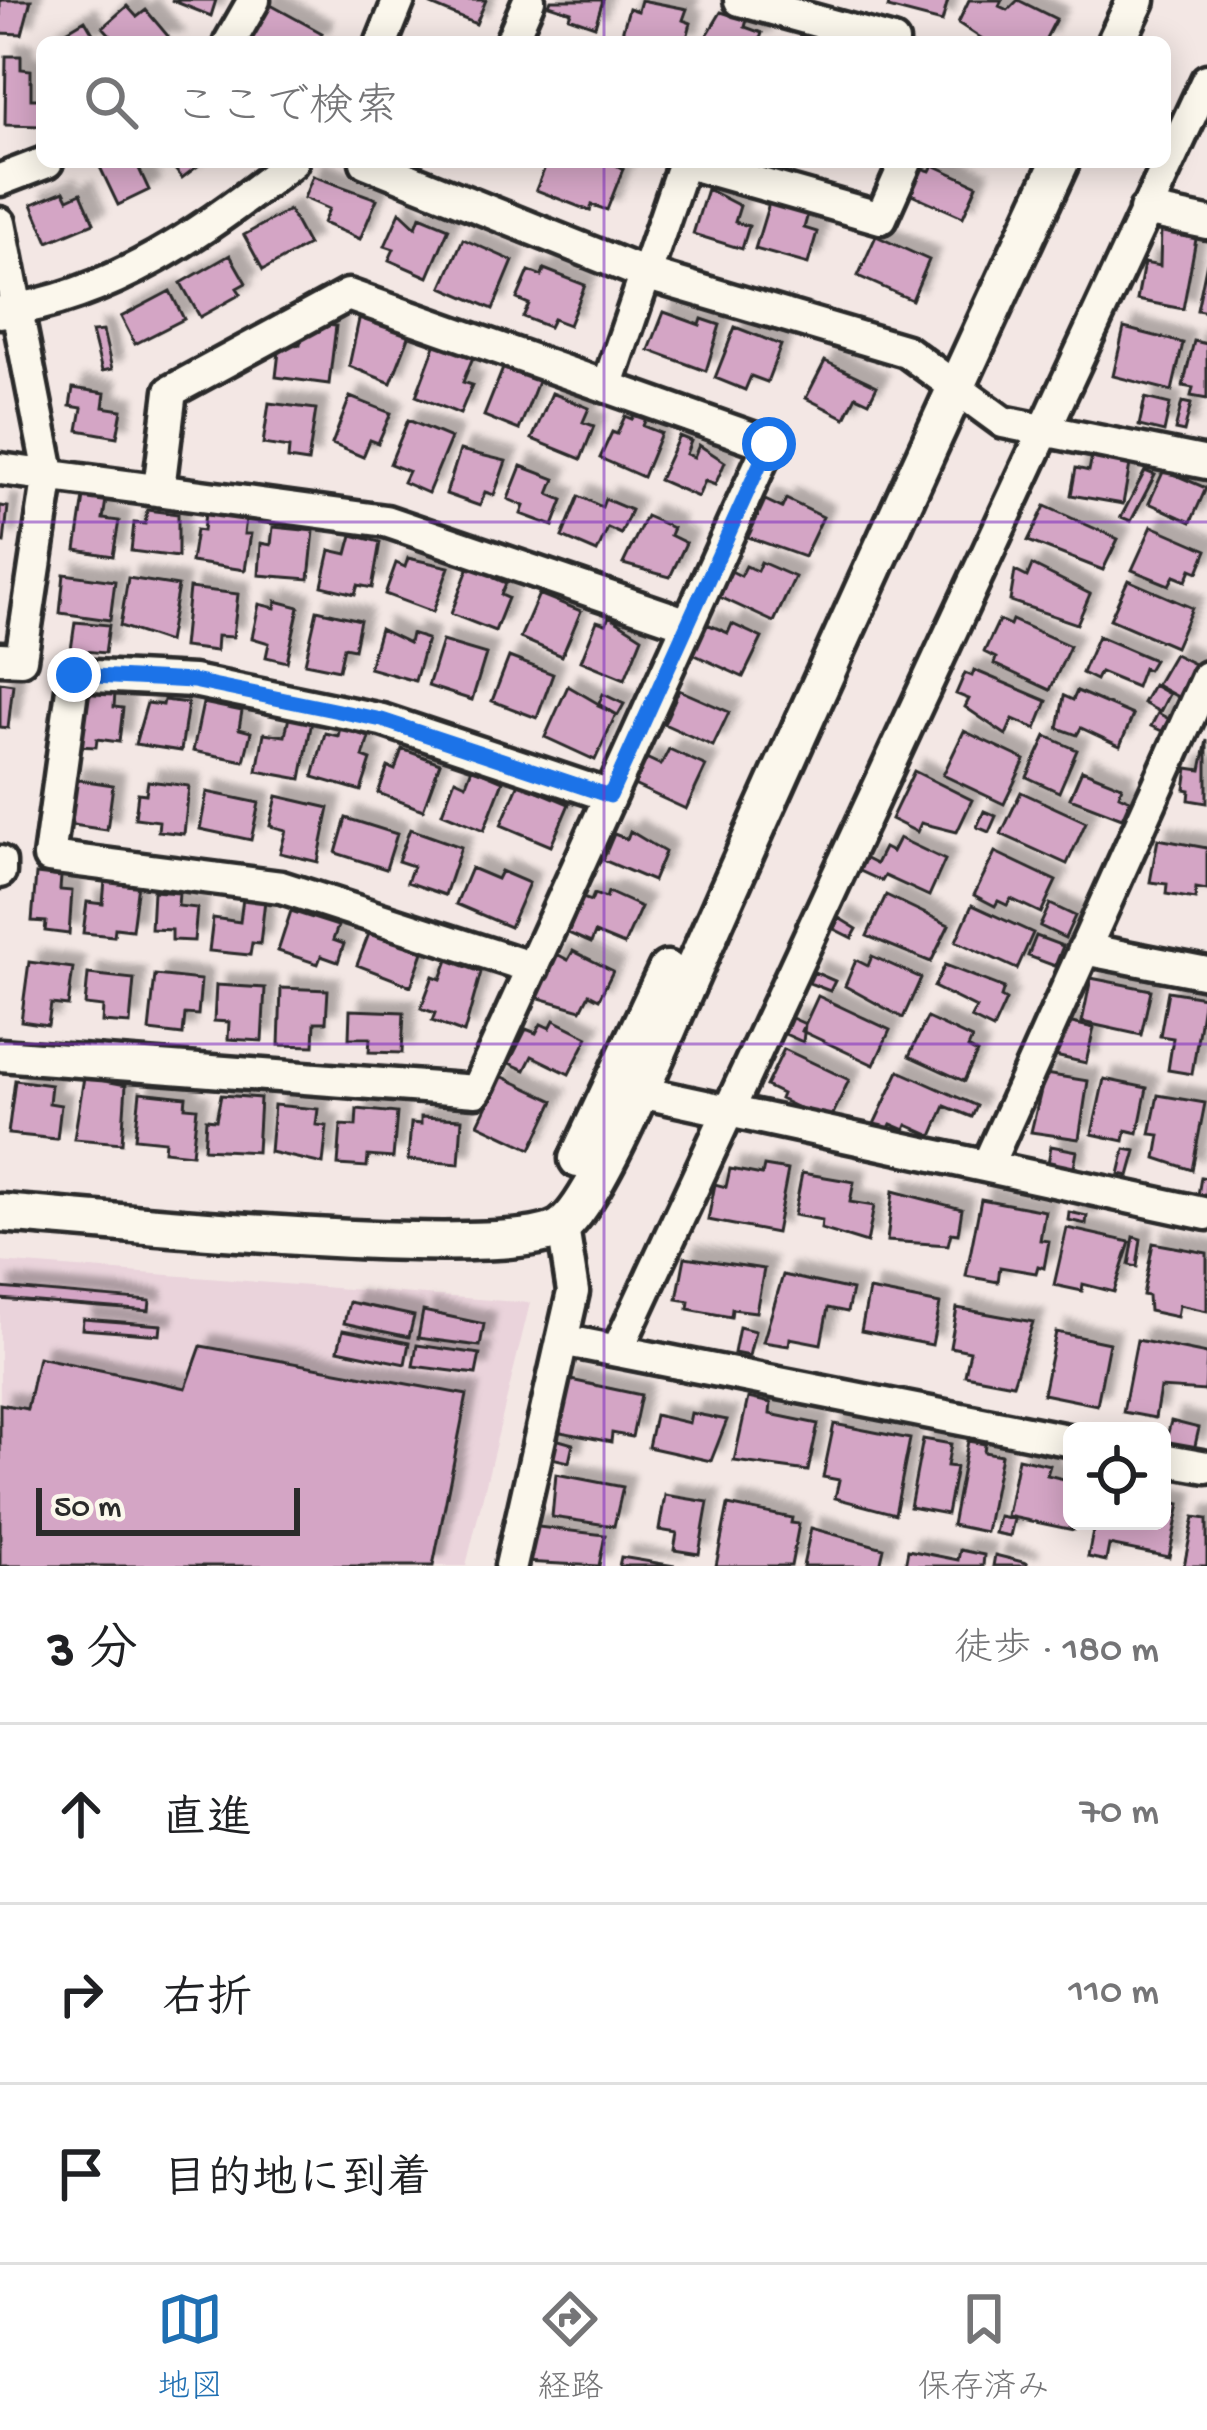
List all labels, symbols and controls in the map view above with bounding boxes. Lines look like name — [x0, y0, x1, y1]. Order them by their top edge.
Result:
search box — [36, 36, 1171, 168]
icon: search — [78, 69, 144, 135]
text: ここで検索 — [174, 84, 399, 137]
route start — [742, 417, 796, 471]
route end — [47, 648, 101, 702]
map controls — [1063, 1422, 1171, 1530]
button: locate — [1063, 1422, 1171, 1530]
scale bar — [36, 1482, 300, 1535]
text: 50 m — [54, 1490, 121, 1528]
text: 3 分 — [48, 1624, 138, 1684]
text: 徒歩 · 180 m — [954, 1629, 1159, 1675]
icon: ahead — [48, 1781, 114, 1847]
text: 70 m — [1080, 1791, 1159, 1837]
text: 直進 — [162, 1796, 252, 1849]
icon: right — [48, 1961, 114, 2027]
text: 110 m — [1068, 1971, 1159, 2017]
text: 右折 — [162, 1976, 252, 2029]
icon: arrive — [48, 2141, 114, 2207]
text: 目的地に到着 — [162, 2156, 432, 2209]
tab: 地図 — [157, 2286, 223, 2409]
tab: 経路 — [537, 2286, 603, 2409]
tab: 保存済み — [918, 2286, 1050, 2409]

